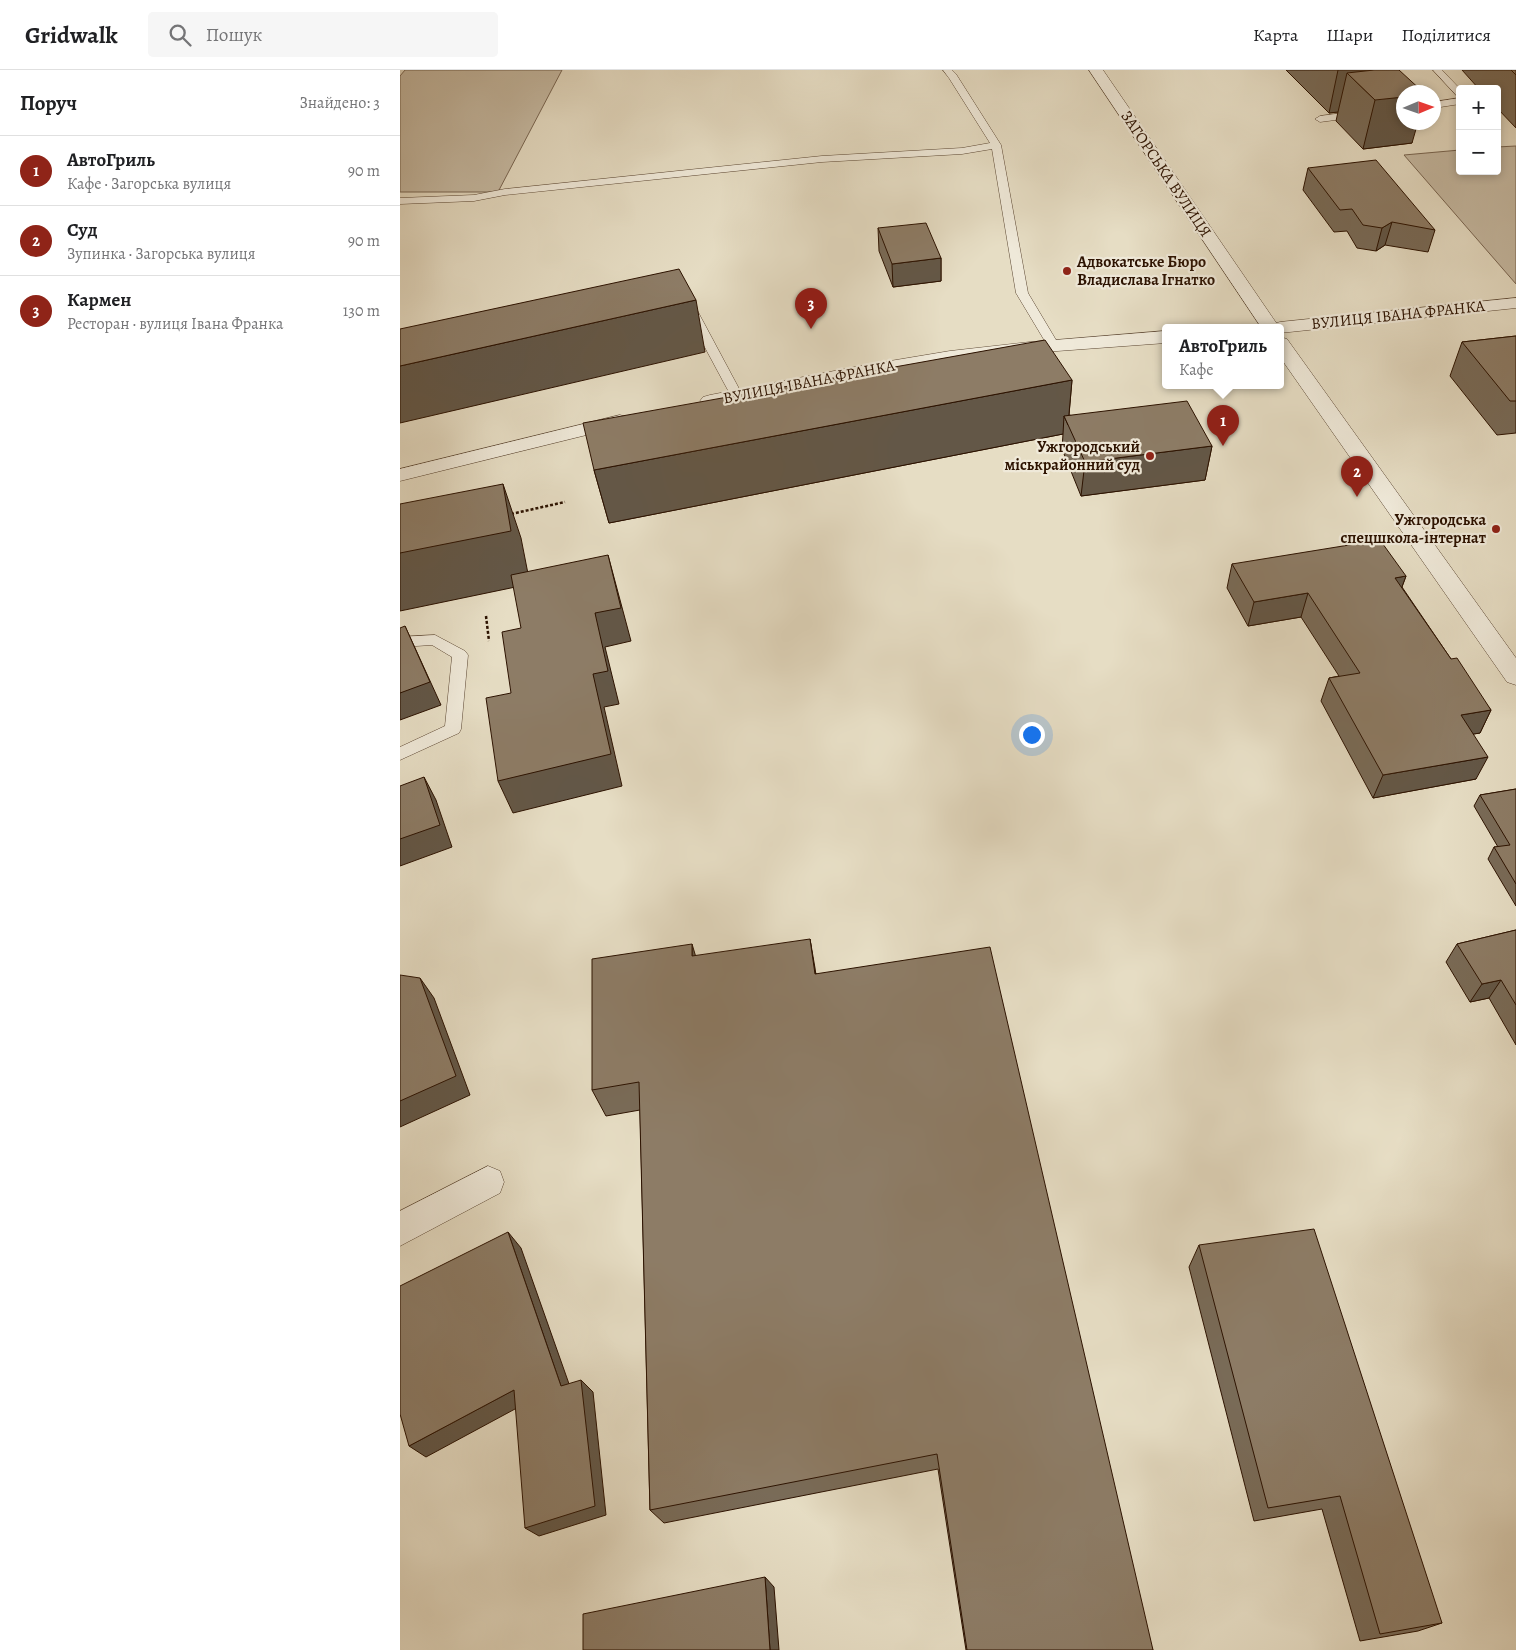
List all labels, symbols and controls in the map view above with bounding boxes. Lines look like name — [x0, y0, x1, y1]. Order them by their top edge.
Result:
search box — [148, 12, 498, 57]
text: Gridwalk — [25, 19, 118, 51]
icon: search — [166, 21, 194, 49]
text: Пошук — [206, 22, 262, 48]
text: Карта — [1253, 23, 1298, 47]
text: Шари — [1326, 23, 1373, 47]
text: Поділитися — [1401, 23, 1491, 47]
north arrow — [1396, 85, 1441, 130]
map controls — [1456, 85, 1501, 175]
button: + — [1456, 85, 1501, 130]
text: Поруч — [20, 89, 77, 117]
text: Знайдено: 3 — [299, 92, 380, 114]
street label: ЗАГОРСЬКА ВУЛИЦЯ — [1115, 106, 1217, 242]
button: − — [1456, 130, 1501, 175]
text: АвтоГриль — [67, 147, 155, 173]
text: 1 — [33, 160, 39, 182]
text: 90 m — [348, 160, 380, 182]
text: Кафе · Загорська вулиця — [67, 173, 231, 195]
text: Суд — [67, 217, 97, 243]
text: 2 — [32, 230, 40, 252]
text: 90 m — [348, 230, 380, 252]
text: Зупинка · Загорська вулиця — [67, 243, 255, 265]
place label: Адвокатське Бюро Владислава Ігнатко — [1076, 251, 1215, 291]
marker: Адвокатське Бюро Владислава Ігнатко — [1061, 265, 1073, 277]
text: Кармен — [67, 287, 131, 313]
pin: 3 — [795, 288, 827, 329]
street label: ВУЛИЦЯ ІВАНА ФРАНКА — [1310, 295, 1487, 335]
text: 3 — [33, 300, 39, 322]
text: 130 m — [343, 300, 380, 322]
text: Ресторан · вулиця Івана Франка — [67, 313, 283, 335]
popup — [1162, 324, 1284, 389]
text: АвтоГриль — [1179, 333, 1267, 359]
street label: ВУЛИЦЯ ІВАНА ФРАНКА — [721, 354, 897, 409]
text: Кафе — [1179, 359, 1214, 381]
pin: 1 — [1207, 405, 1239, 446]
place label: Ужгородський міськрайонний суд — [1004, 436, 1140, 476]
marker: Ужгородський міськрайонний суд — [1144, 450, 1156, 462]
pin: 2 — [1341, 456, 1373, 497]
place label: Ужгородська спецшкола-інтернат — [1340, 509, 1487, 549]
marker: Ужгородська спецшкола-інтернат — [1490, 523, 1502, 535]
your location — [1019, 722, 1045, 748]

